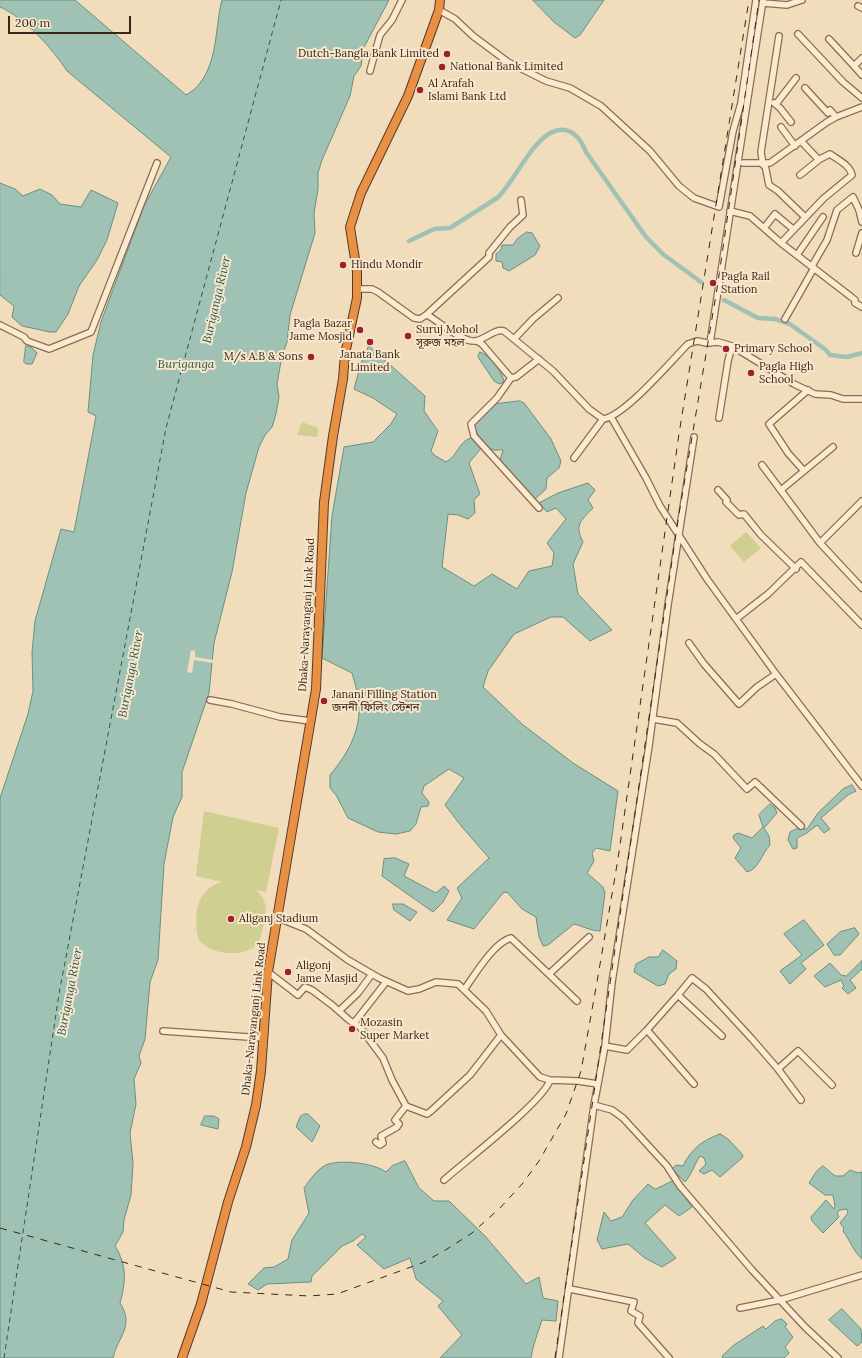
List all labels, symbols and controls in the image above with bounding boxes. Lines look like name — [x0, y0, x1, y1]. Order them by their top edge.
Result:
scale bar — [10, 8, 133, 34]
text: 200 m — [15, 15, 50, 30]
place label: Dutch-Bangla Bank Limited — [298, 47, 439, 61]
marker: Dutch-Bangla Bank Limited — [442, 49, 452, 59]
place label: National Bank Limited — [450, 60, 563, 74]
marker: National Bank Limited — [437, 62, 447, 72]
place label: Al Arafah Islami Bank Ltd — [428, 77, 506, 103]
marker: Al Arafah Islami Bank Ltd — [415, 85, 425, 95]
water label: Buriganga River — [200, 255, 234, 345]
place label: Hindu Mondir — [351, 258, 423, 272]
marker: Hindu Mondir — [338, 260, 348, 270]
place label: Pagla Rail Station — [721, 270, 770, 296]
marker: Pagla Rail Station — [708, 278, 718, 288]
place label: Pagla Bazar Jame Mosjid — [290, 317, 352, 343]
place label: Suruj Mohol সূরুজ মহল — [416, 323, 478, 349]
marker: Pagla Bazar Jame Mosjid — [355, 325, 365, 335]
marker: Suruj Mohol সূরুজ মহল — [403, 331, 413, 341]
marker: Janata Bank Limited — [365, 337, 375, 347]
place label: Primary School — [734, 342, 812, 356]
marker: Primary School — [721, 344, 731, 354]
place label: Janata Bank Limited — [340, 348, 400, 374]
place label: M/s A.B & Sons — [224, 350, 303, 364]
marker: M/s A.B & Sons — [306, 352, 316, 362]
water label: Buriganga — [158, 358, 214, 372]
place label: Pagla High School — [759, 360, 814, 386]
marker: Pagla High School — [746, 368, 756, 378]
street label: Dhaka-Narayanganj Link Road — [296, 538, 318, 692]
water label: Buriganga River — [115, 629, 147, 719]
place label: Janani Filling Station জননী ফিলিং স্টেশন — [332, 688, 437, 714]
marker: Janani Filling Station জননী ফিলিং স্টেশন — [319, 696, 329, 706]
place label: Aliganj Stadium — [239, 912, 318, 926]
marker: Aliganj Stadium — [226, 914, 236, 924]
street label: Dhaka-Narayanganj Link Road — [239, 942, 269, 1096]
water label: Buriganga River — [54, 947, 86, 1037]
place label: Aligonj Jame Masjid — [296, 959, 358, 985]
marker: Aligonj Jame Masjid — [283, 967, 293, 977]
place label: Mozasin Super Market — [360, 1016, 429, 1042]
marker: Mozasin Super Market — [347, 1024, 357, 1034]

